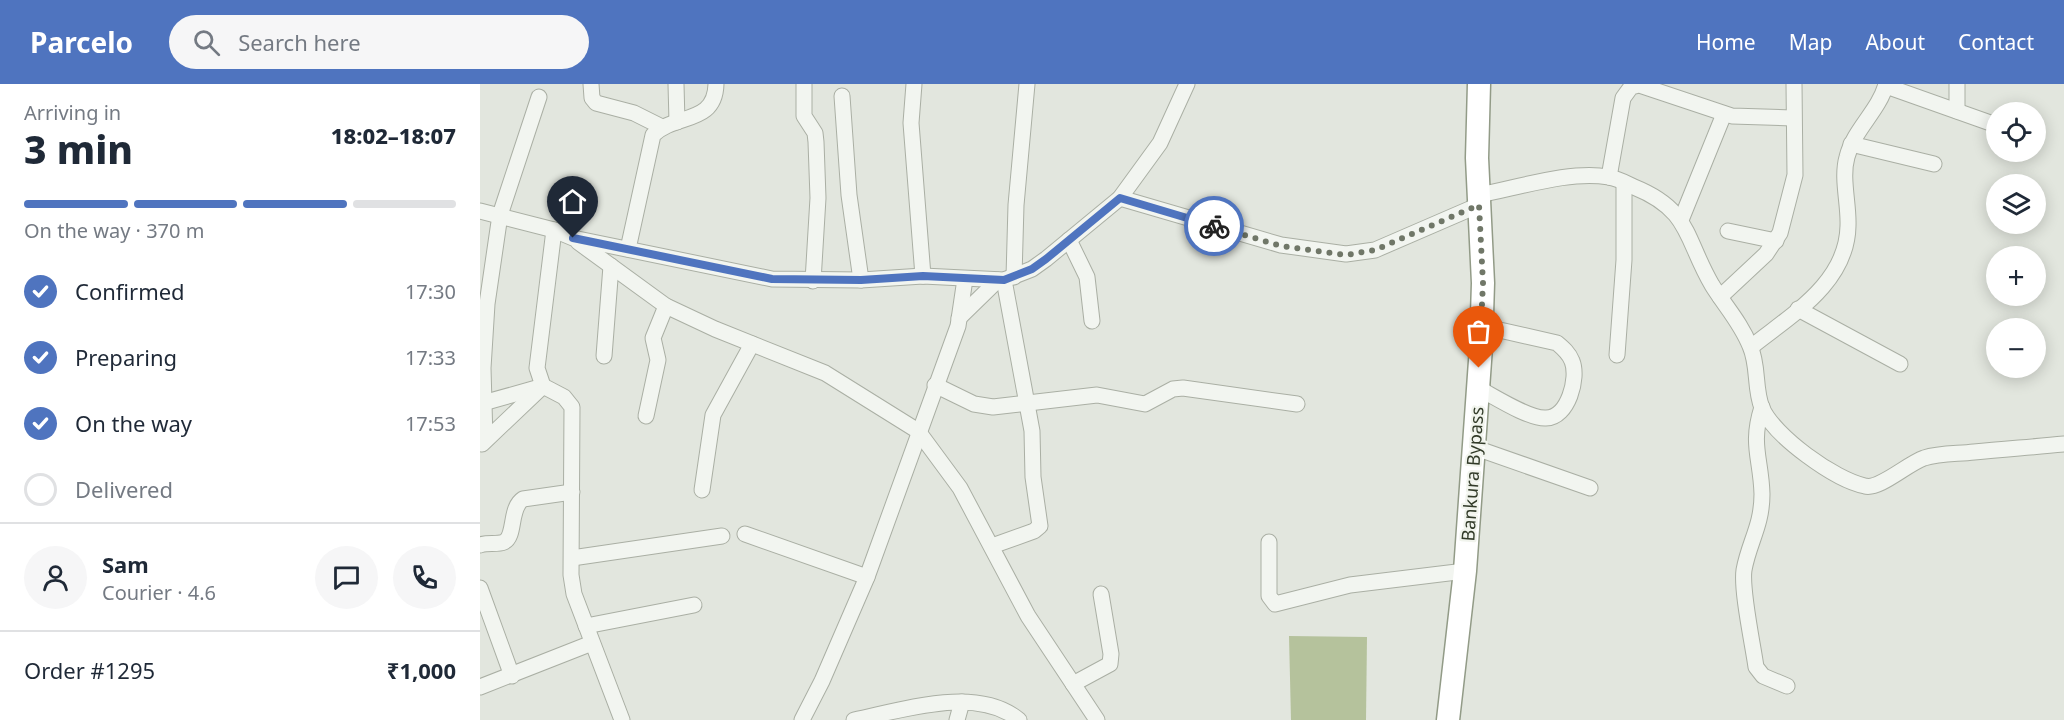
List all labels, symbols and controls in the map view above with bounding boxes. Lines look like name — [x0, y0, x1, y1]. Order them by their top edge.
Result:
search box — [169, 15, 589, 69]
text: Parcelo — [30, 23, 133, 61]
icon: search — [190, 26, 223, 59]
text: Search here — [238, 27, 361, 57]
text: Home — [1696, 28, 1756, 56]
text: Map — [1789, 28, 1832, 56]
text: About — [1865, 28, 1925, 56]
text: Contact — [1958, 28, 2034, 56]
text: Arriving in — [24, 99, 121, 126]
map controls — [1986, 102, 2046, 378]
button: locate — [1986, 102, 2046, 162]
text: 18:02–18:07 — [331, 120, 456, 150]
text: 3 min — [24, 122, 133, 175]
button: layers — [1986, 174, 2046, 234]
pin — [547, 176, 598, 238]
icon: home — [556, 185, 589, 218]
courier — [1184, 196, 1244, 256]
icon: bike — [1198, 210, 1231, 243]
text: On the way · 370 m — [24, 217, 204, 244]
button: + — [1986, 246, 2046, 306]
icon: check — [24, 275, 57, 308]
text: Confirmed — [75, 276, 185, 306]
text: 17:30 — [405, 278, 456, 305]
pin — [1453, 306, 1504, 368]
icon: bag — [1462, 315, 1495, 348]
button: − — [1986, 318, 2046, 378]
icon: check — [24, 341, 57, 374]
text: Preparing — [75, 342, 177, 372]
text: 17:33 — [405, 344, 456, 371]
street label: Bankura Bypass — [1455, 406, 1489, 542]
icon: check — [24, 407, 57, 440]
text: On the way — [75, 408, 192, 438]
text: 17:53 — [405, 410, 456, 437]
text: Delivered — [75, 474, 173, 504]
button: person — [24, 546, 87, 609]
button: chat — [315, 546, 378, 609]
button: phone — [393, 546, 456, 609]
text: Sam — [102, 549, 149, 579]
text: Courier · 4.6 — [102, 579, 216, 606]
text: Order #1295 — [24, 655, 155, 685]
text: ₹1,000 — [387, 655, 456, 685]

